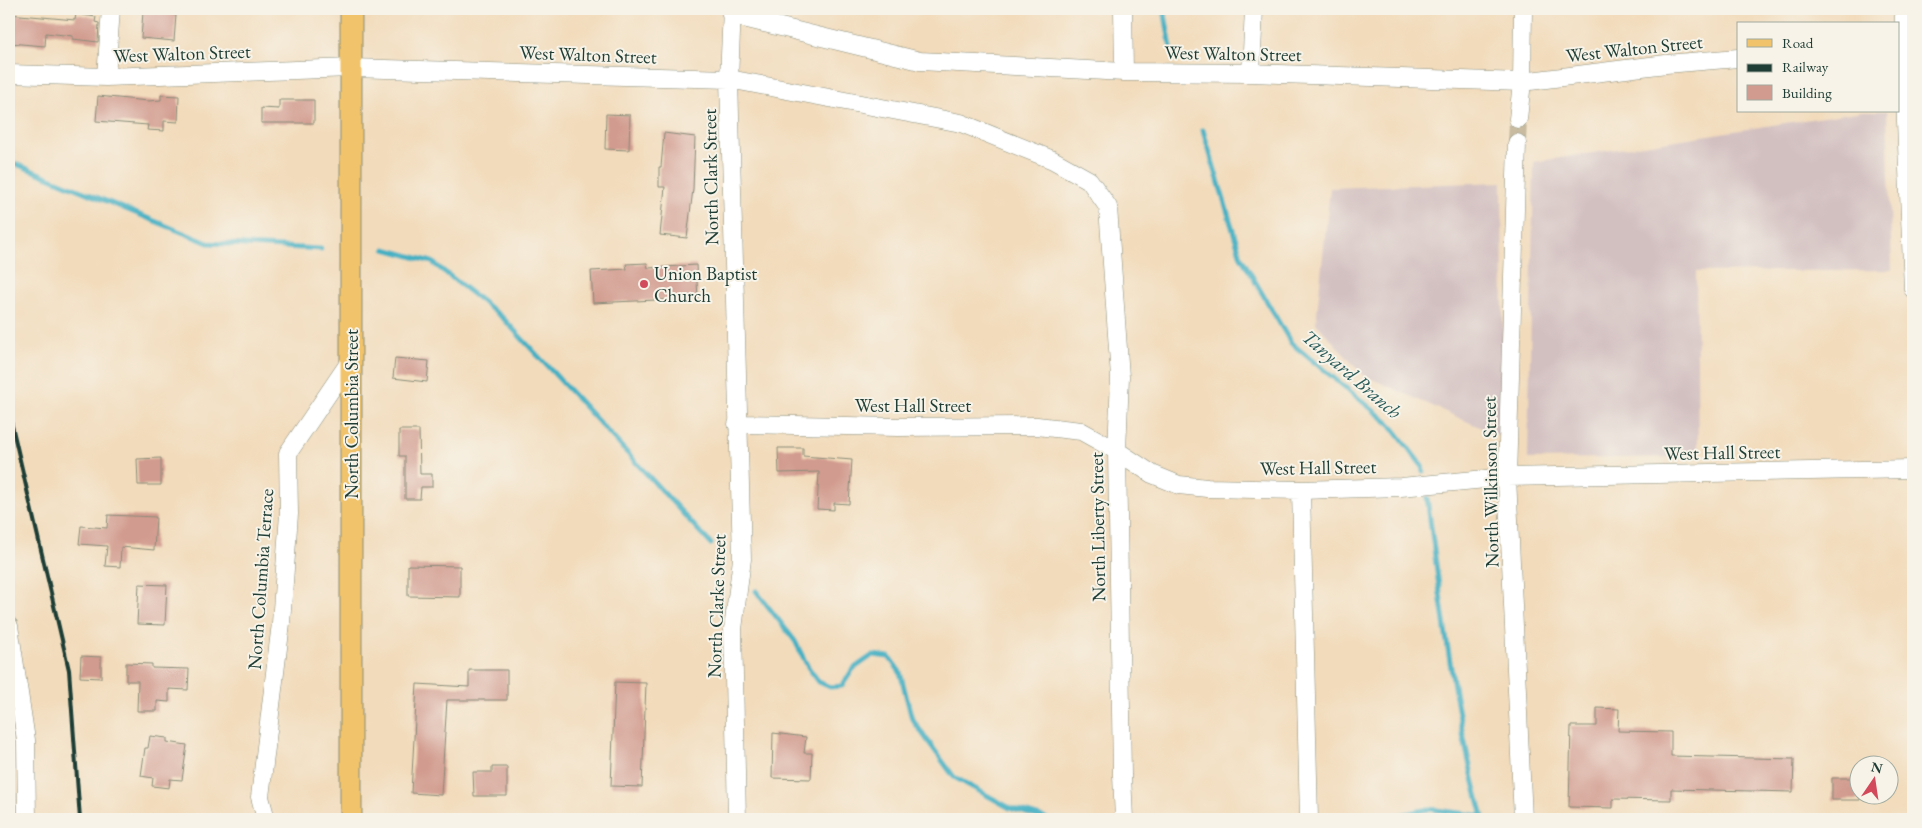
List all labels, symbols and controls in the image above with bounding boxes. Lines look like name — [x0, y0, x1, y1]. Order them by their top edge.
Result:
legend — [1737, 22, 1900, 112]
street label: West Walton Street — [1564, 29, 1704, 68]
text: Road — [1782, 33, 1814, 52]
street label: West Walton Street — [113, 39, 251, 68]
street label: West Walton Street — [519, 40, 657, 69]
street label: West Walton Street — [1164, 40, 1302, 67]
text: Railway — [1782, 57, 1829, 76]
text: Building — [1782, 83, 1832, 102]
street label: North Clark Street — [697, 108, 724, 246]
place label: Union Baptist Church — [654, 261, 757, 308]
marker: Union Baptist Church — [638, 278, 650, 290]
water label: Tanyard Branch — [1297, 324, 1407, 425]
street label: North Columbia Street — [339, 329, 364, 499]
street label: West Hall Street — [855, 393, 971, 418]
street label: North Wilkinson Street — [1477, 396, 1504, 568]
street label: West Hall Street — [1664, 439, 1780, 466]
street label: North Liberty Street — [1084, 452, 1111, 602]
street label: West Hall Street — [1260, 454, 1376, 481]
street label: North Columbia Terrace — [242, 488, 279, 670]
street label: North Clarke Street — [701, 534, 732, 679]
north arrow — [1850, 756, 1900, 806]
text: N — [1869, 757, 1885, 778]

